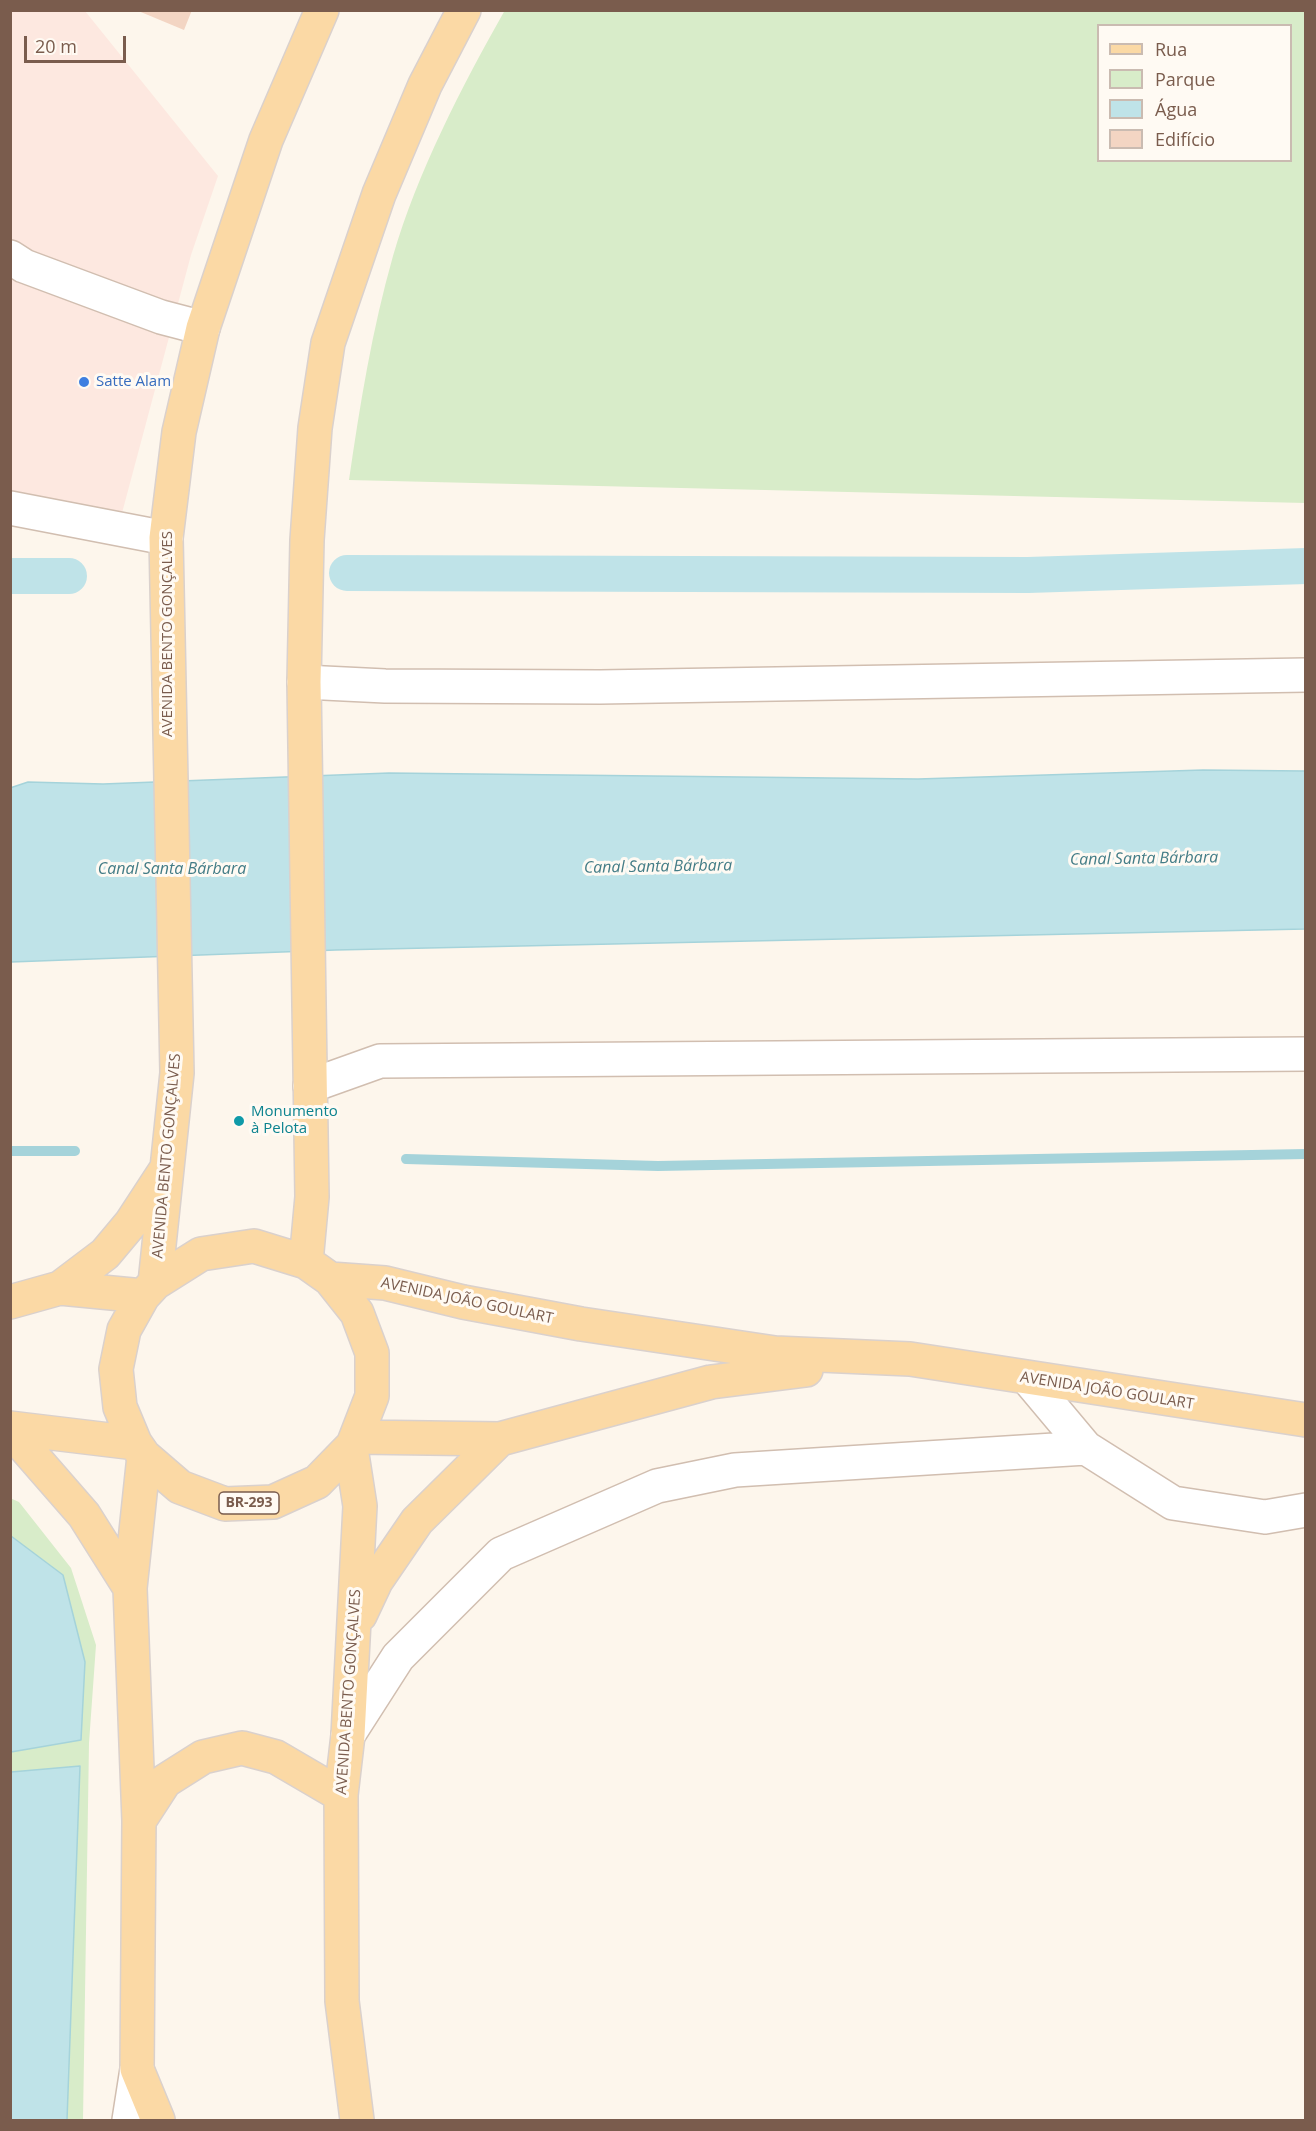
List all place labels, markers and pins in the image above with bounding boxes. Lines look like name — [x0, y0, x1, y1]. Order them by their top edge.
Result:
place label: Satte Alam — [96, 373, 171, 391]
marker: Satte Alam — [77, 375, 91, 389]
place label: Monumento à Pelota — [251, 1103, 338, 1138]
marker: Monumento à Pelota — [232, 1114, 246, 1128]

